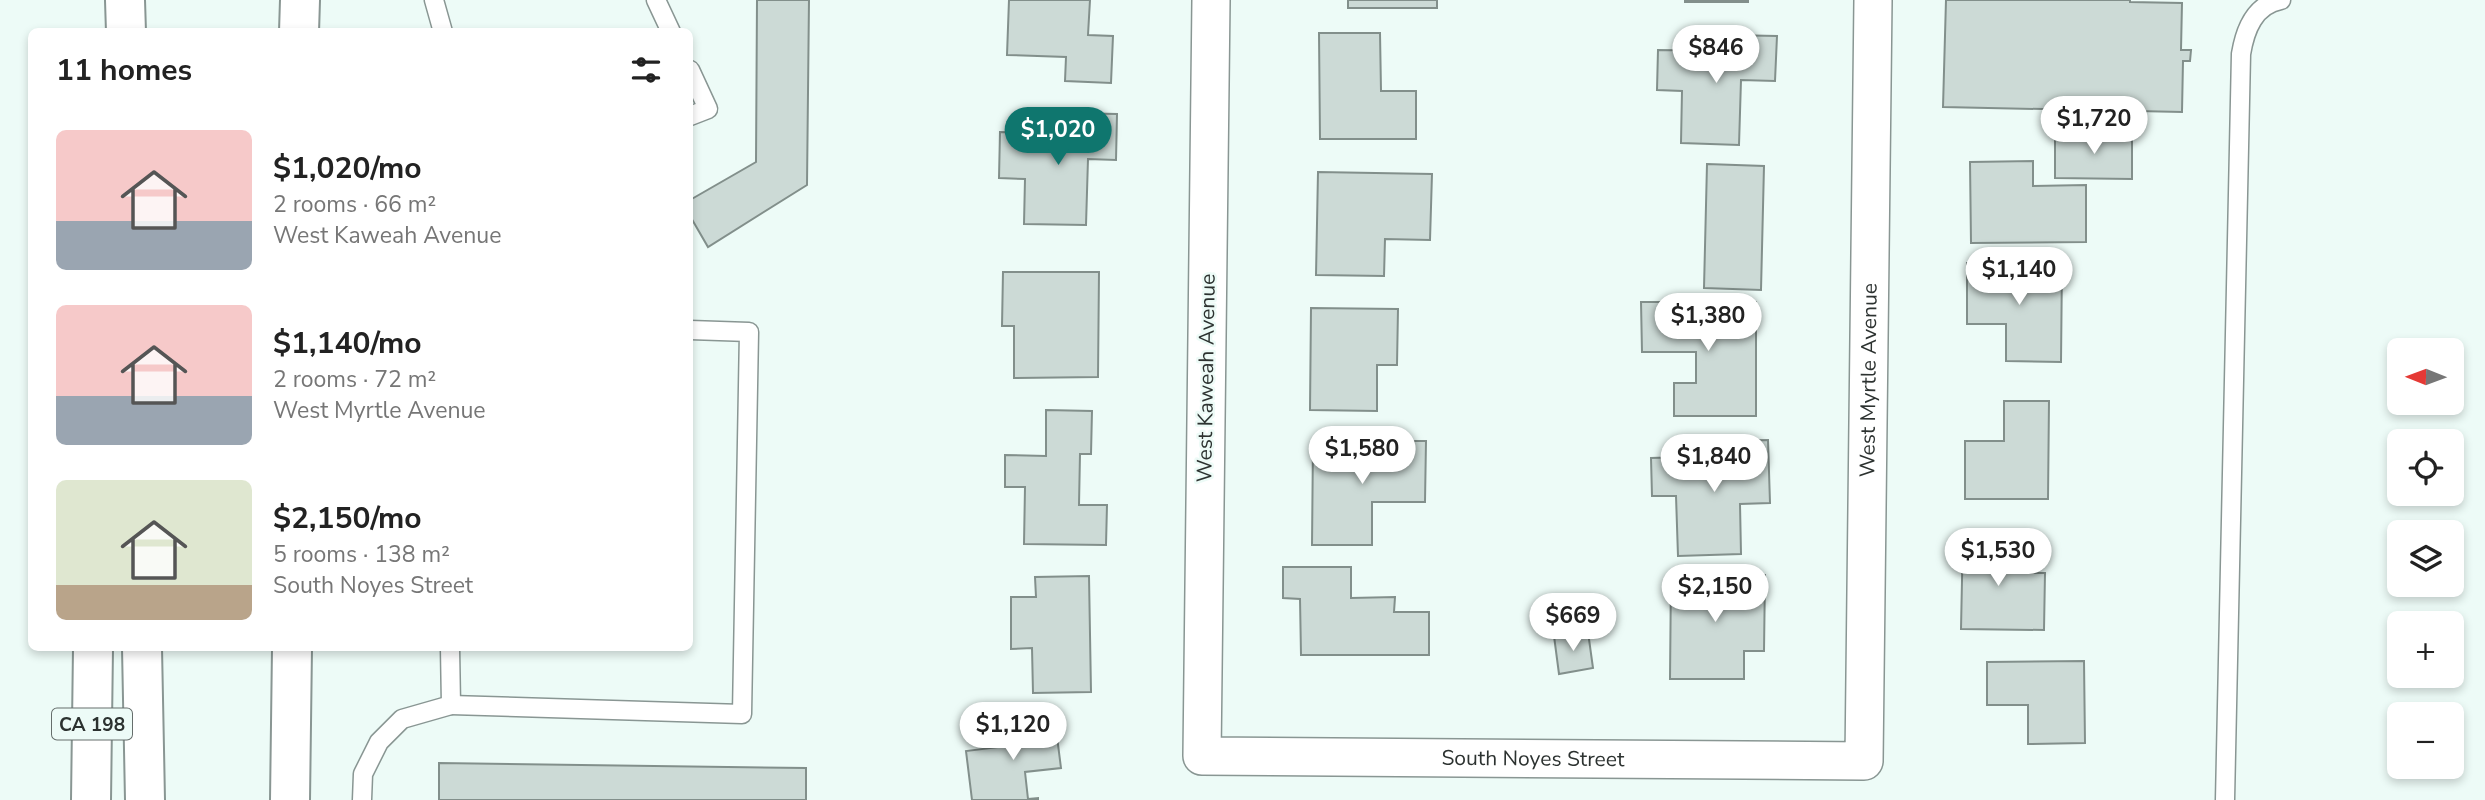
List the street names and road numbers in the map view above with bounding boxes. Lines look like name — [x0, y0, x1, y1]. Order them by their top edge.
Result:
street label: West Kaweah Avenue — [1190, 273, 1222, 483]
street label: West Myrtle Avenue — [1853, 283, 1884, 477]
road number: CA 198 — [52, 708, 132, 740]
street label: South Noyes Street — [1441, 744, 1625, 773]

